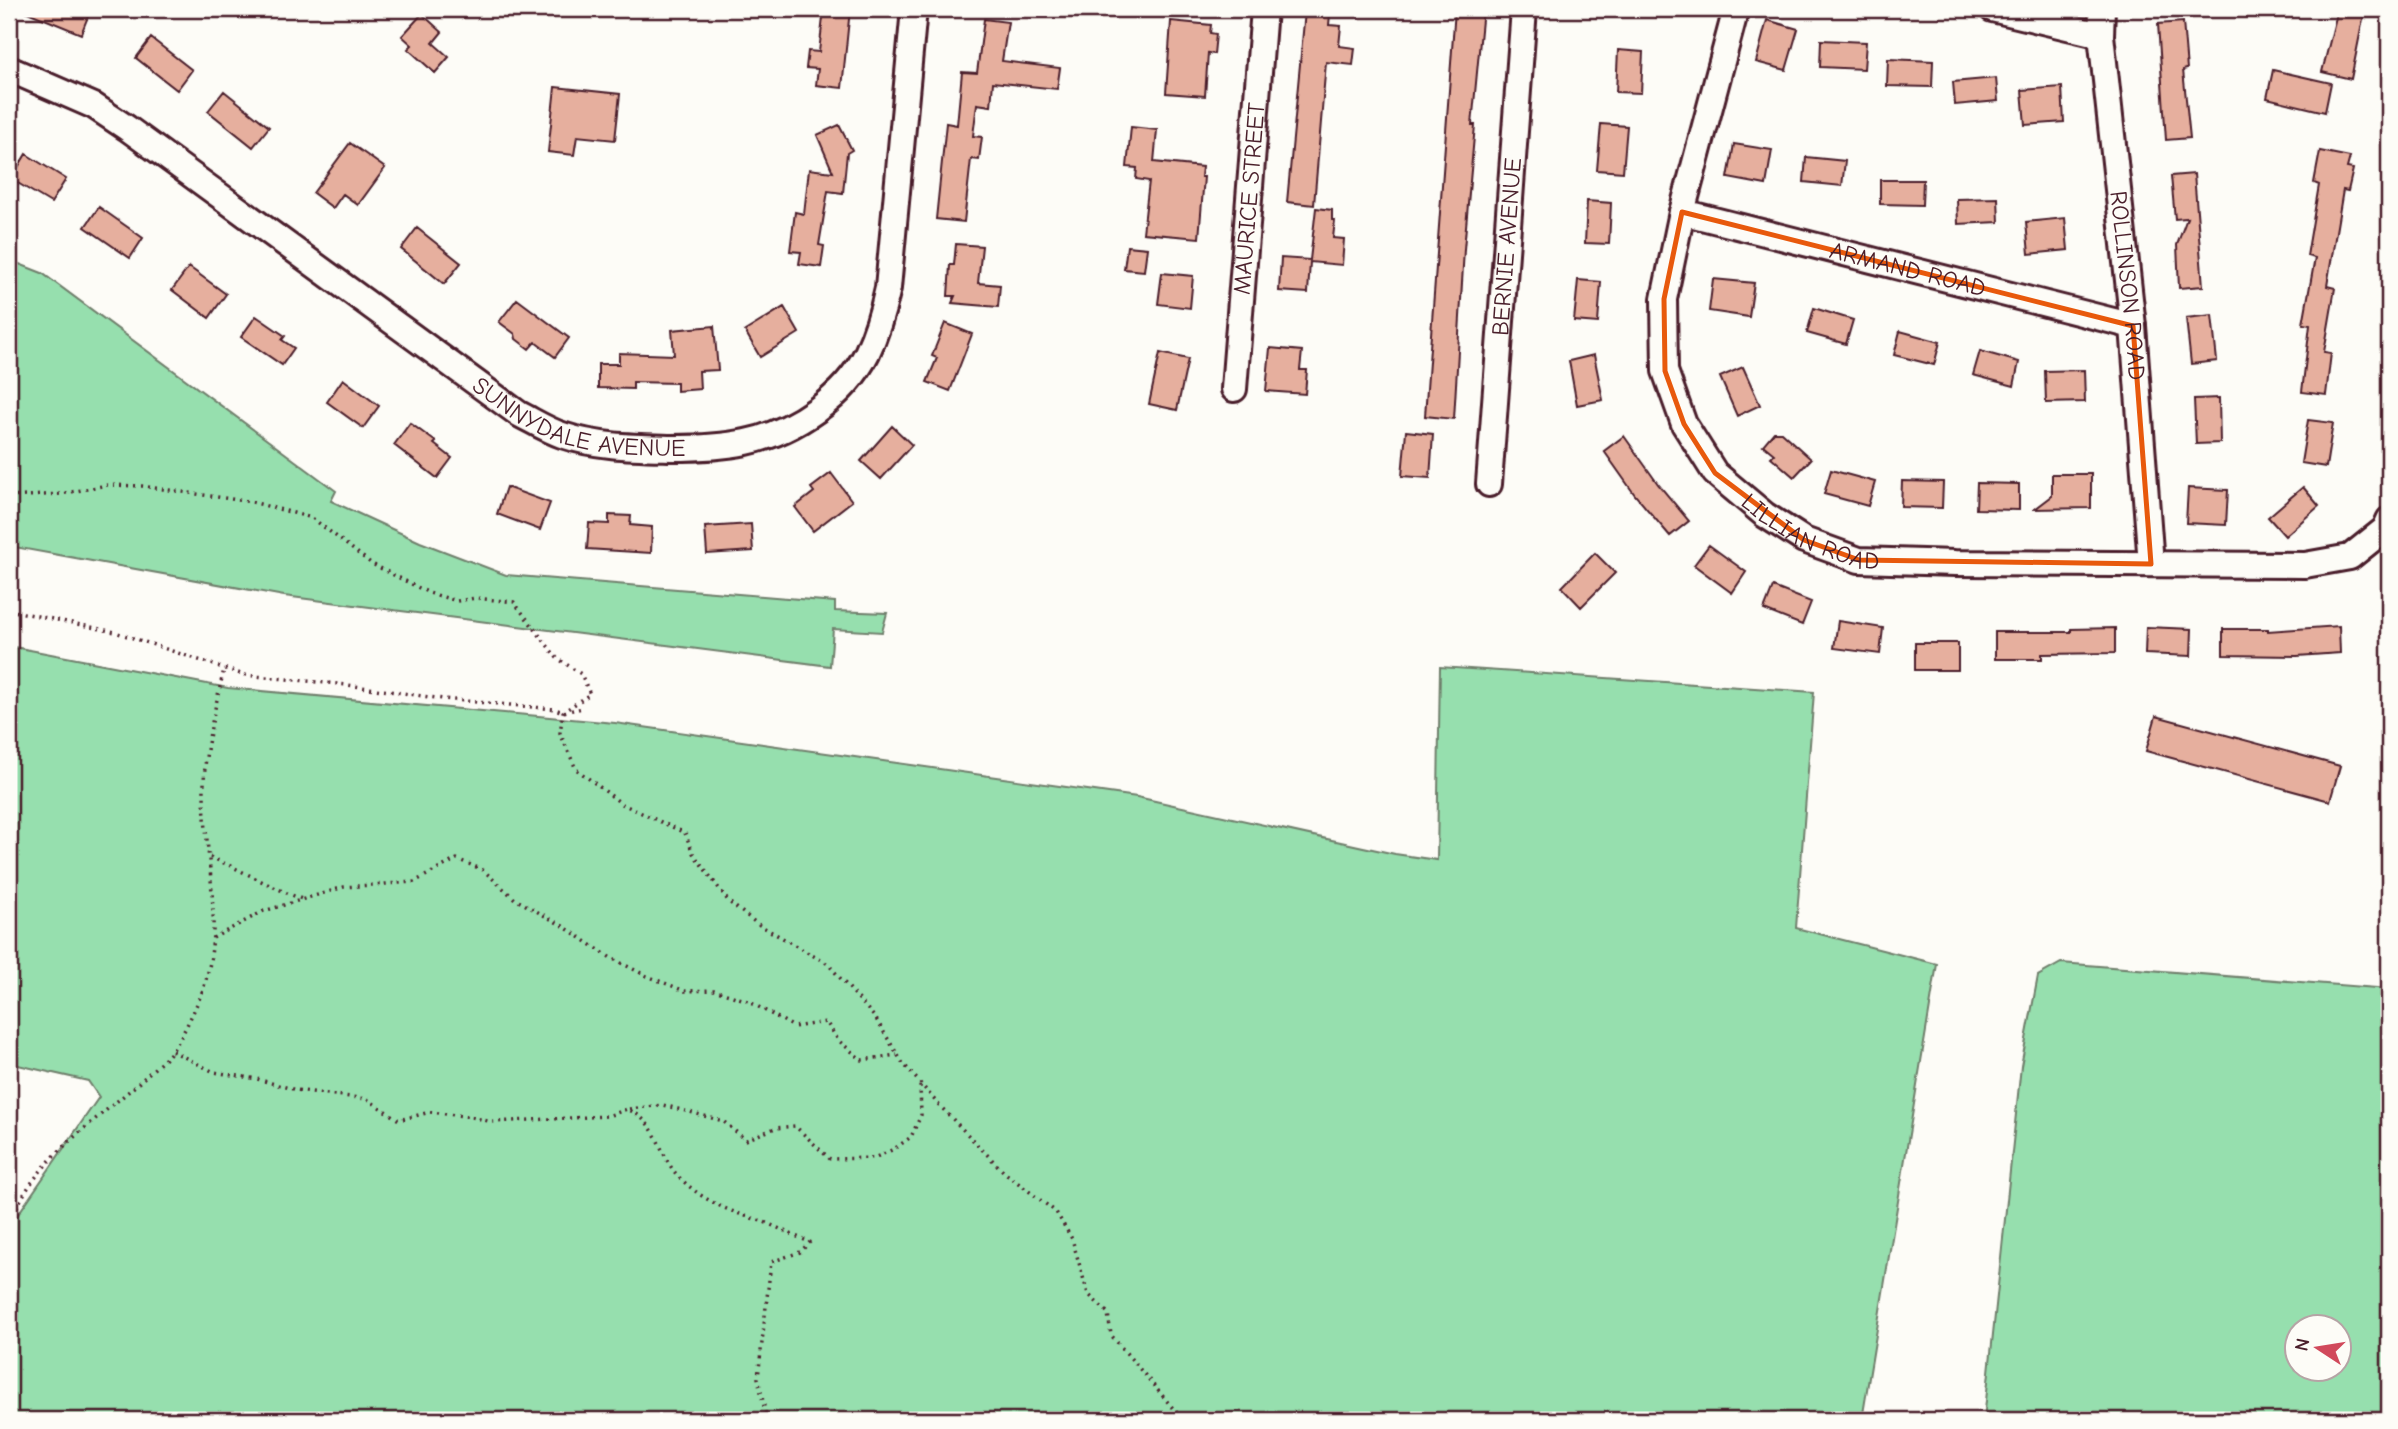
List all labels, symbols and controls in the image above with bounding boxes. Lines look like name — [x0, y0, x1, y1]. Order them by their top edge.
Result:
street label: MAURICE STREET — [1227, 101, 1271, 296]
street label: BERNIE AVENUE — [1486, 157, 1527, 337]
street label: ROLLINSON ROAD — [2104, 189, 2151, 381]
street label: ARMAND ROAD — [1827, 236, 1989, 302]
street label: SUNNYDALE AVENUE — [467, 371, 686, 462]
street label: LILLIAN ROAD — [1736, 487, 1880, 575]
north arrow — [2282, 1314, 2352, 1384]
text: N — [2290, 1336, 2314, 1353]

